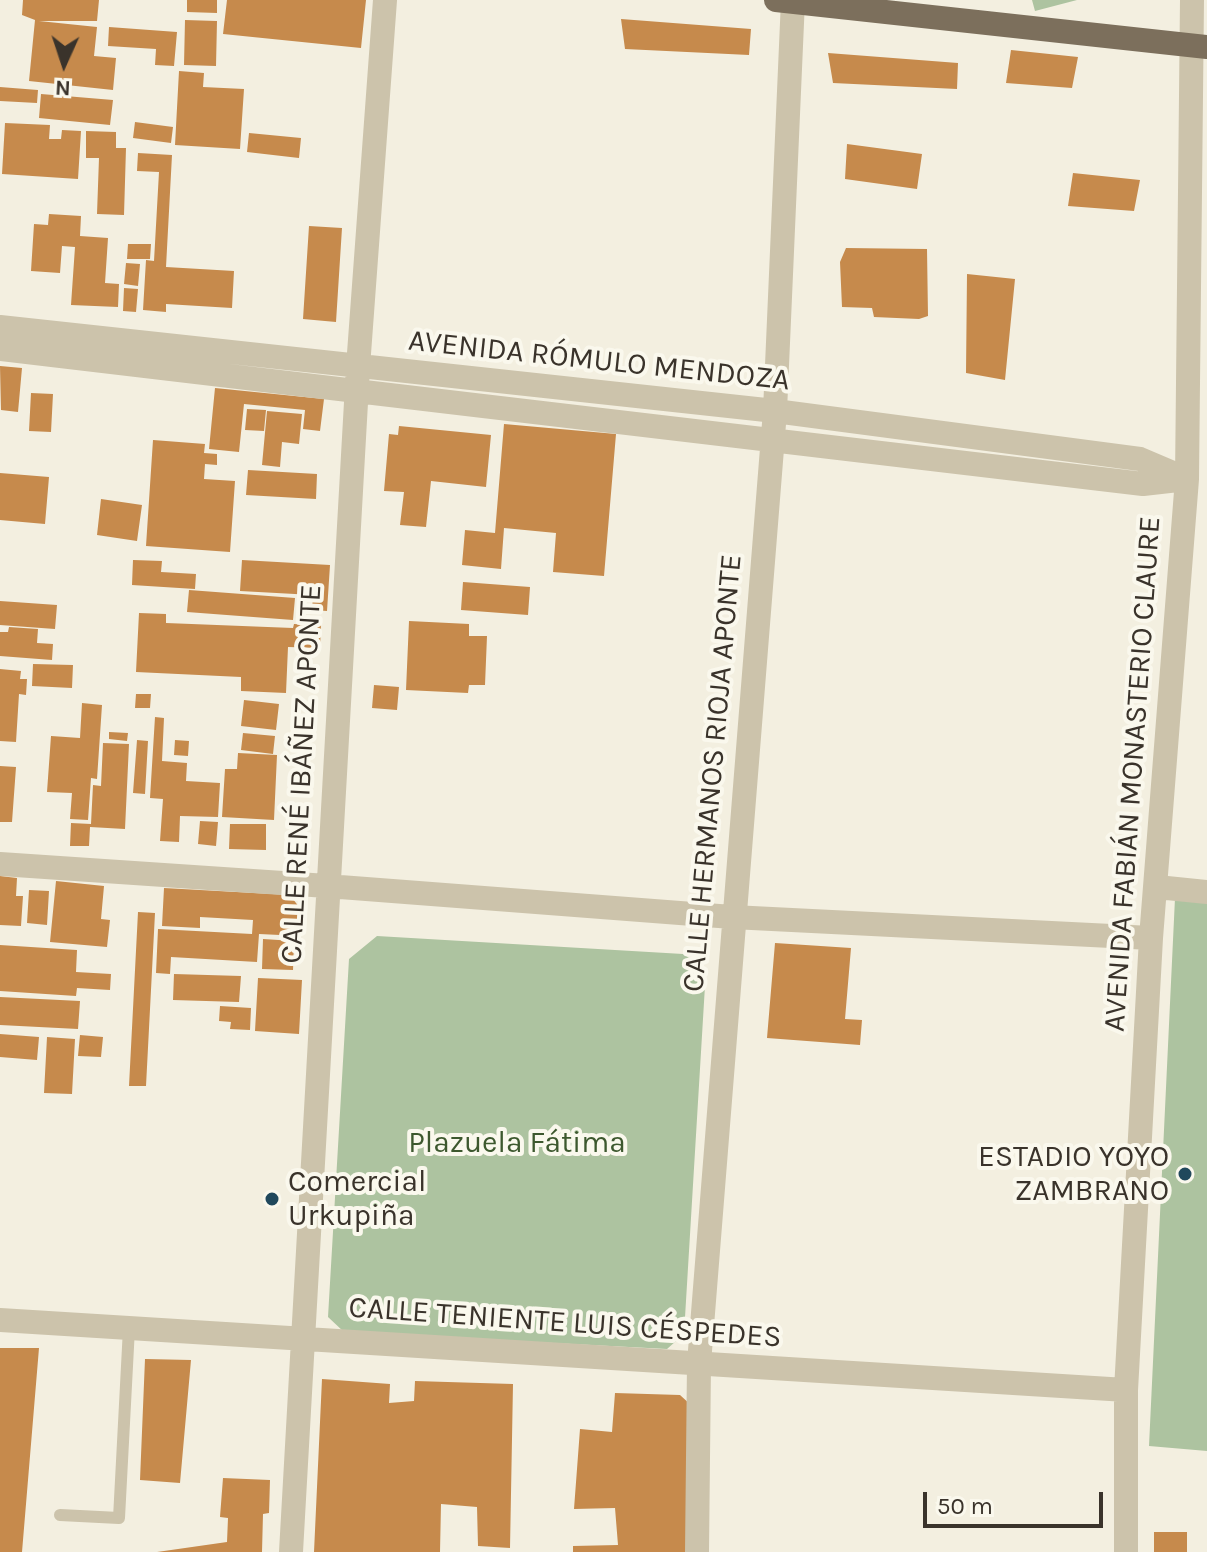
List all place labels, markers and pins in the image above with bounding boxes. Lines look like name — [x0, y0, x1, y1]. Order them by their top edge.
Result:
place label: ESTADIO YOYO ZAMBRANO — [978, 1139, 1169, 1210]
place label: Comercial Urkupiña — [288, 1164, 426, 1234]
marker: ESTADIO YOYO ZAMBRANO — [1176, 1165, 1194, 1183]
marker: Comercial Urkupiña — [263, 1190, 281, 1208]

